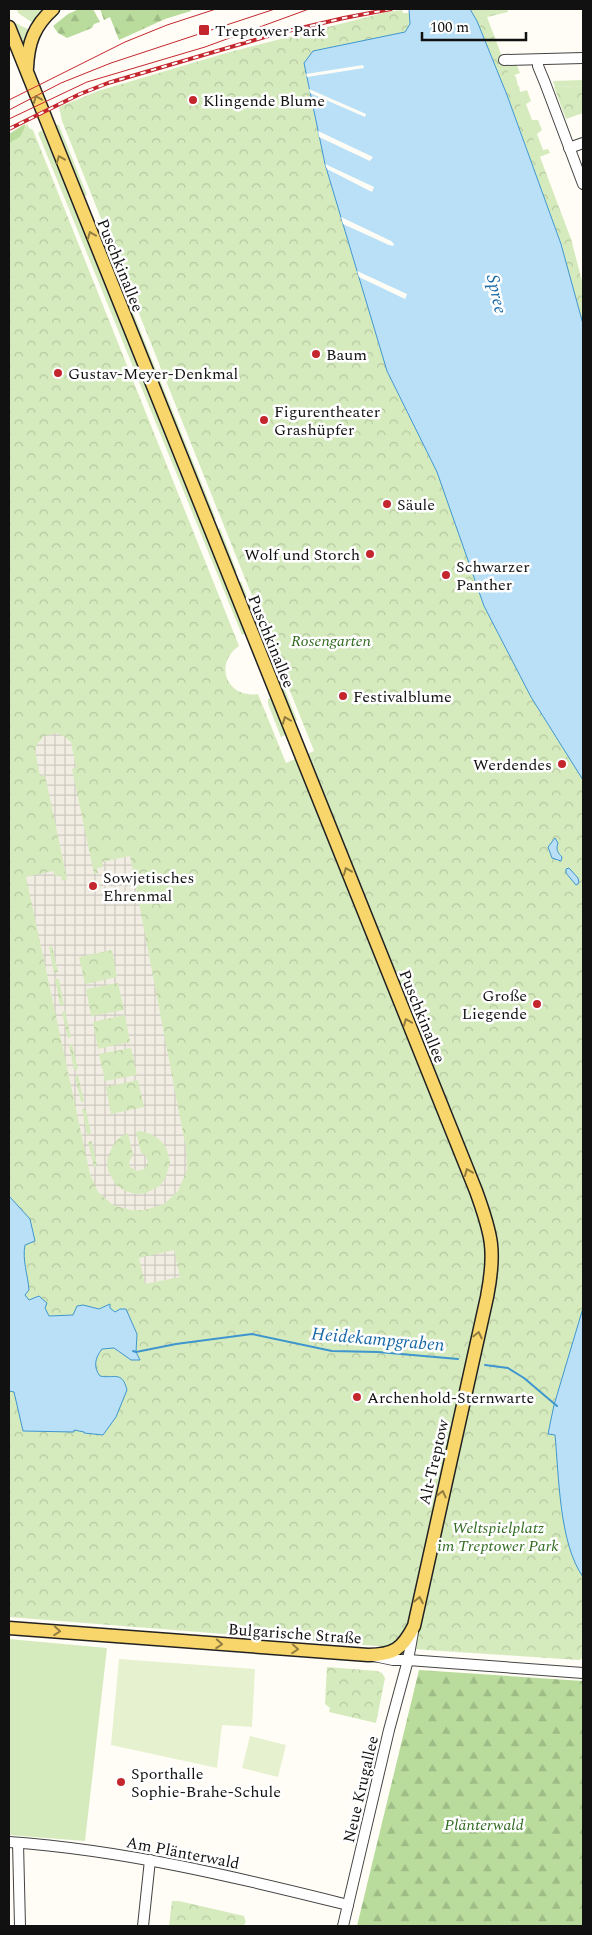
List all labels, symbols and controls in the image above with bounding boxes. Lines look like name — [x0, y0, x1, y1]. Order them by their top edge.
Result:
scale bar — [422, 10, 526, 42]
text: 100 m — [430, 16, 469, 39]
place label: Treptower Park — [215, 19, 326, 43]
marker: Treptower Park — [197, 23, 211, 37]
place label: Klingende Blume — [203, 89, 325, 113]
marker: Klingende Blume — [187, 94, 199, 106]
one-way arrow — [32, 95, 43, 104]
one-way arrow — [56, 155, 67, 164]
street label: Puschkinallee — [90, 215, 150, 316]
one-way arrow — [87, 231, 98, 240]
water label: Spree — [479, 272, 514, 317]
place label: Baum — [326, 343, 367, 367]
marker: Baum — [310, 348, 322, 360]
place label: Gustav-Meyer-Denkmal — [68, 362, 238, 386]
marker: Gustav-Meyer-Denkmal — [52, 367, 64, 379]
place label: Figurentheater Grashüpfer — [274, 400, 380, 442]
marker: Figurentheater Grashüpfer — [258, 414, 270, 426]
place label: Säule — [397, 493, 435, 517]
marker: Säule — [381, 498, 393, 510]
place label: Wolf und Storch — [244, 543, 360, 567]
marker: Wolf und Storch — [364, 548, 376, 560]
place label: Schwarzer Panther — [456, 555, 530, 597]
marker: Schwarzer Panther — [440, 569, 452, 581]
street label: Puschkinallee — [241, 591, 301, 692]
park label: Rosengarten — [291, 629, 372, 653]
place label: Festivalblume — [353, 685, 452, 709]
marker: Festivalblume — [337, 690, 349, 702]
one-way arrow — [282, 716, 292, 725]
place label: Werdendes — [473, 753, 552, 777]
marker: Werdendes — [556, 758, 568, 770]
place label: Sowjetisches Ehrenmal — [103, 866, 195, 908]
one-way arrow — [343, 867, 353, 876]
marker: Sowjetisches Ehrenmal — [87, 880, 99, 892]
street label: Puschkinallee — [392, 966, 452, 1067]
place label: Große Liegende — [462, 984, 527, 1026]
marker: Große Liegende — [531, 998, 543, 1010]
one-way arrow — [403, 1018, 413, 1026]
one-way arrow — [464, 1169, 474, 1177]
water label: Heidekampgraben — [310, 1320, 446, 1359]
one-way arrow — [472, 1331, 483, 1340]
place label: Archenhold-Sternwarte — [367, 1386, 534, 1410]
marker: Archenhold-Sternwarte — [351, 1391, 363, 1403]
street label: Alt-Treptow — [412, 1416, 456, 1507]
one-way arrow — [437, 1489, 447, 1498]
park label: Weltspielplatz im Treptower Park — [437, 1516, 559, 1558]
one-way arrow — [413, 1596, 424, 1605]
street label: Bulgarische Straße — [227, 1617, 363, 1651]
one-way arrow — [54, 1626, 62, 1637]
one-way arrow — [216, 1638, 224, 1649]
one-way arrow — [291, 1644, 299, 1655]
street label: Neue Krugallee — [337, 1733, 385, 1845]
place label: Sporthalle Sophie-Brahe-Schule — [131, 1762, 281, 1804]
marker: Sporthalle Sophie-Brahe-Schule — [115, 1776, 127, 1788]
park label: Plänterwald — [444, 1813, 524, 1837]
street label: Am Plänterwald — [124, 1830, 242, 1876]

